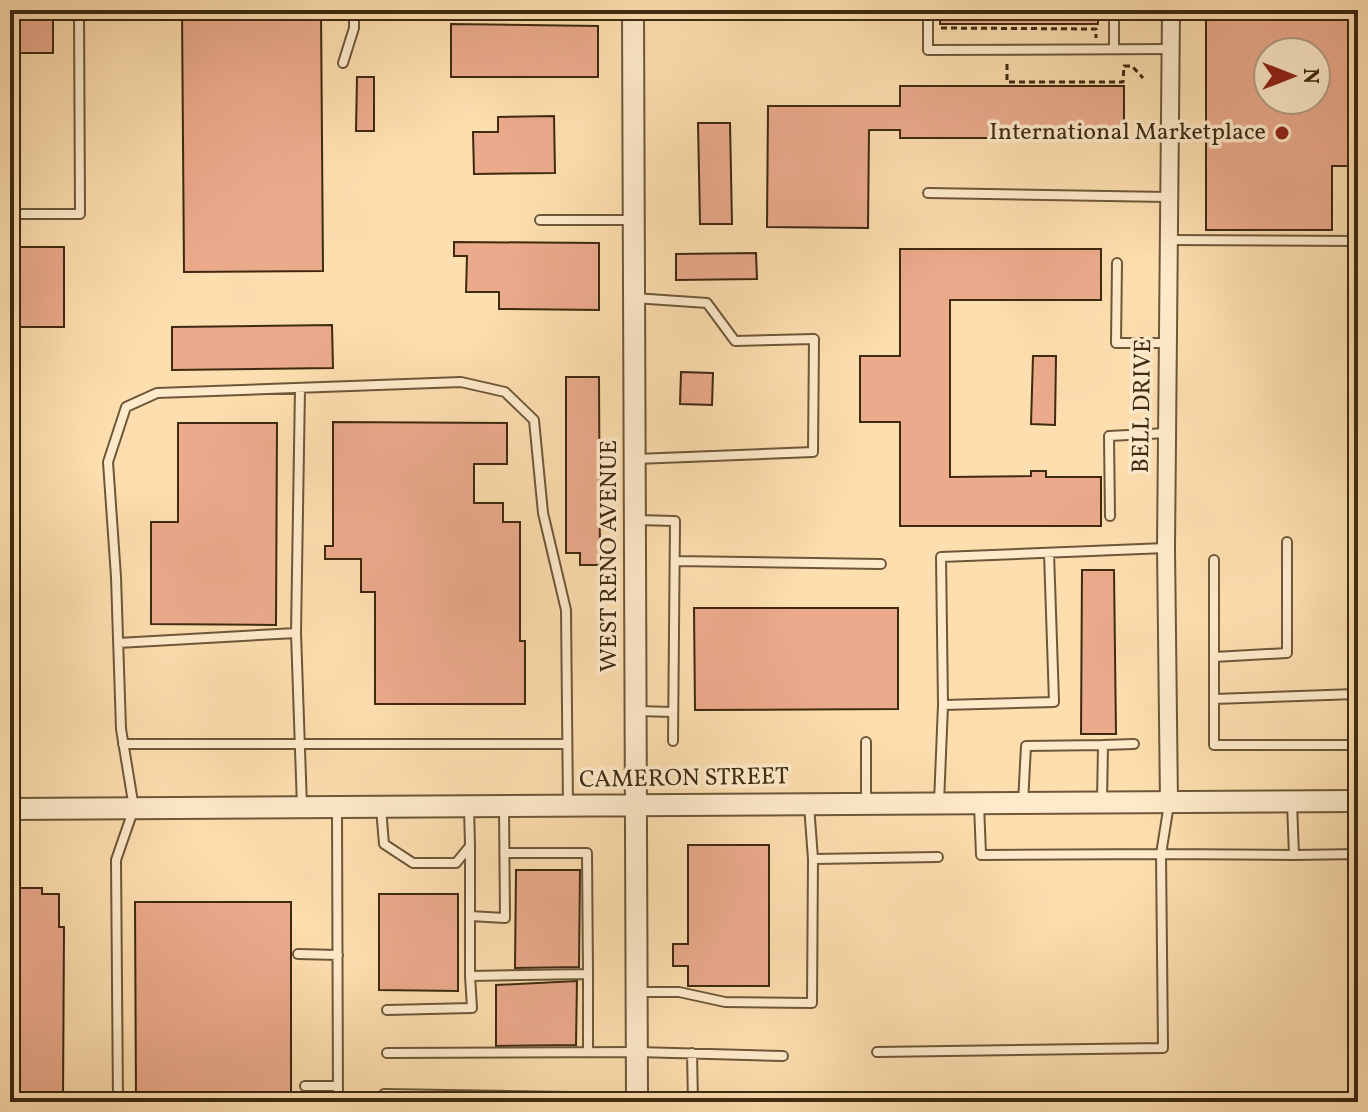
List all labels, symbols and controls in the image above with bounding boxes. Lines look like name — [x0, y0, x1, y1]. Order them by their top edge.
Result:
north arrow — [1252, 36, 1332, 116]
text: N — [1294, 68, 1325, 84]
place label: International Marketplace — [989, 116, 1266, 150]
marker: International Marketplace — [1273, 124, 1291, 142]
street label: BELL DRIVE — [1125, 339, 1161, 473]
street label: WEST RENO AVENUE — [593, 440, 627, 672]
street label: CAMERON STREET — [579, 760, 789, 798]

